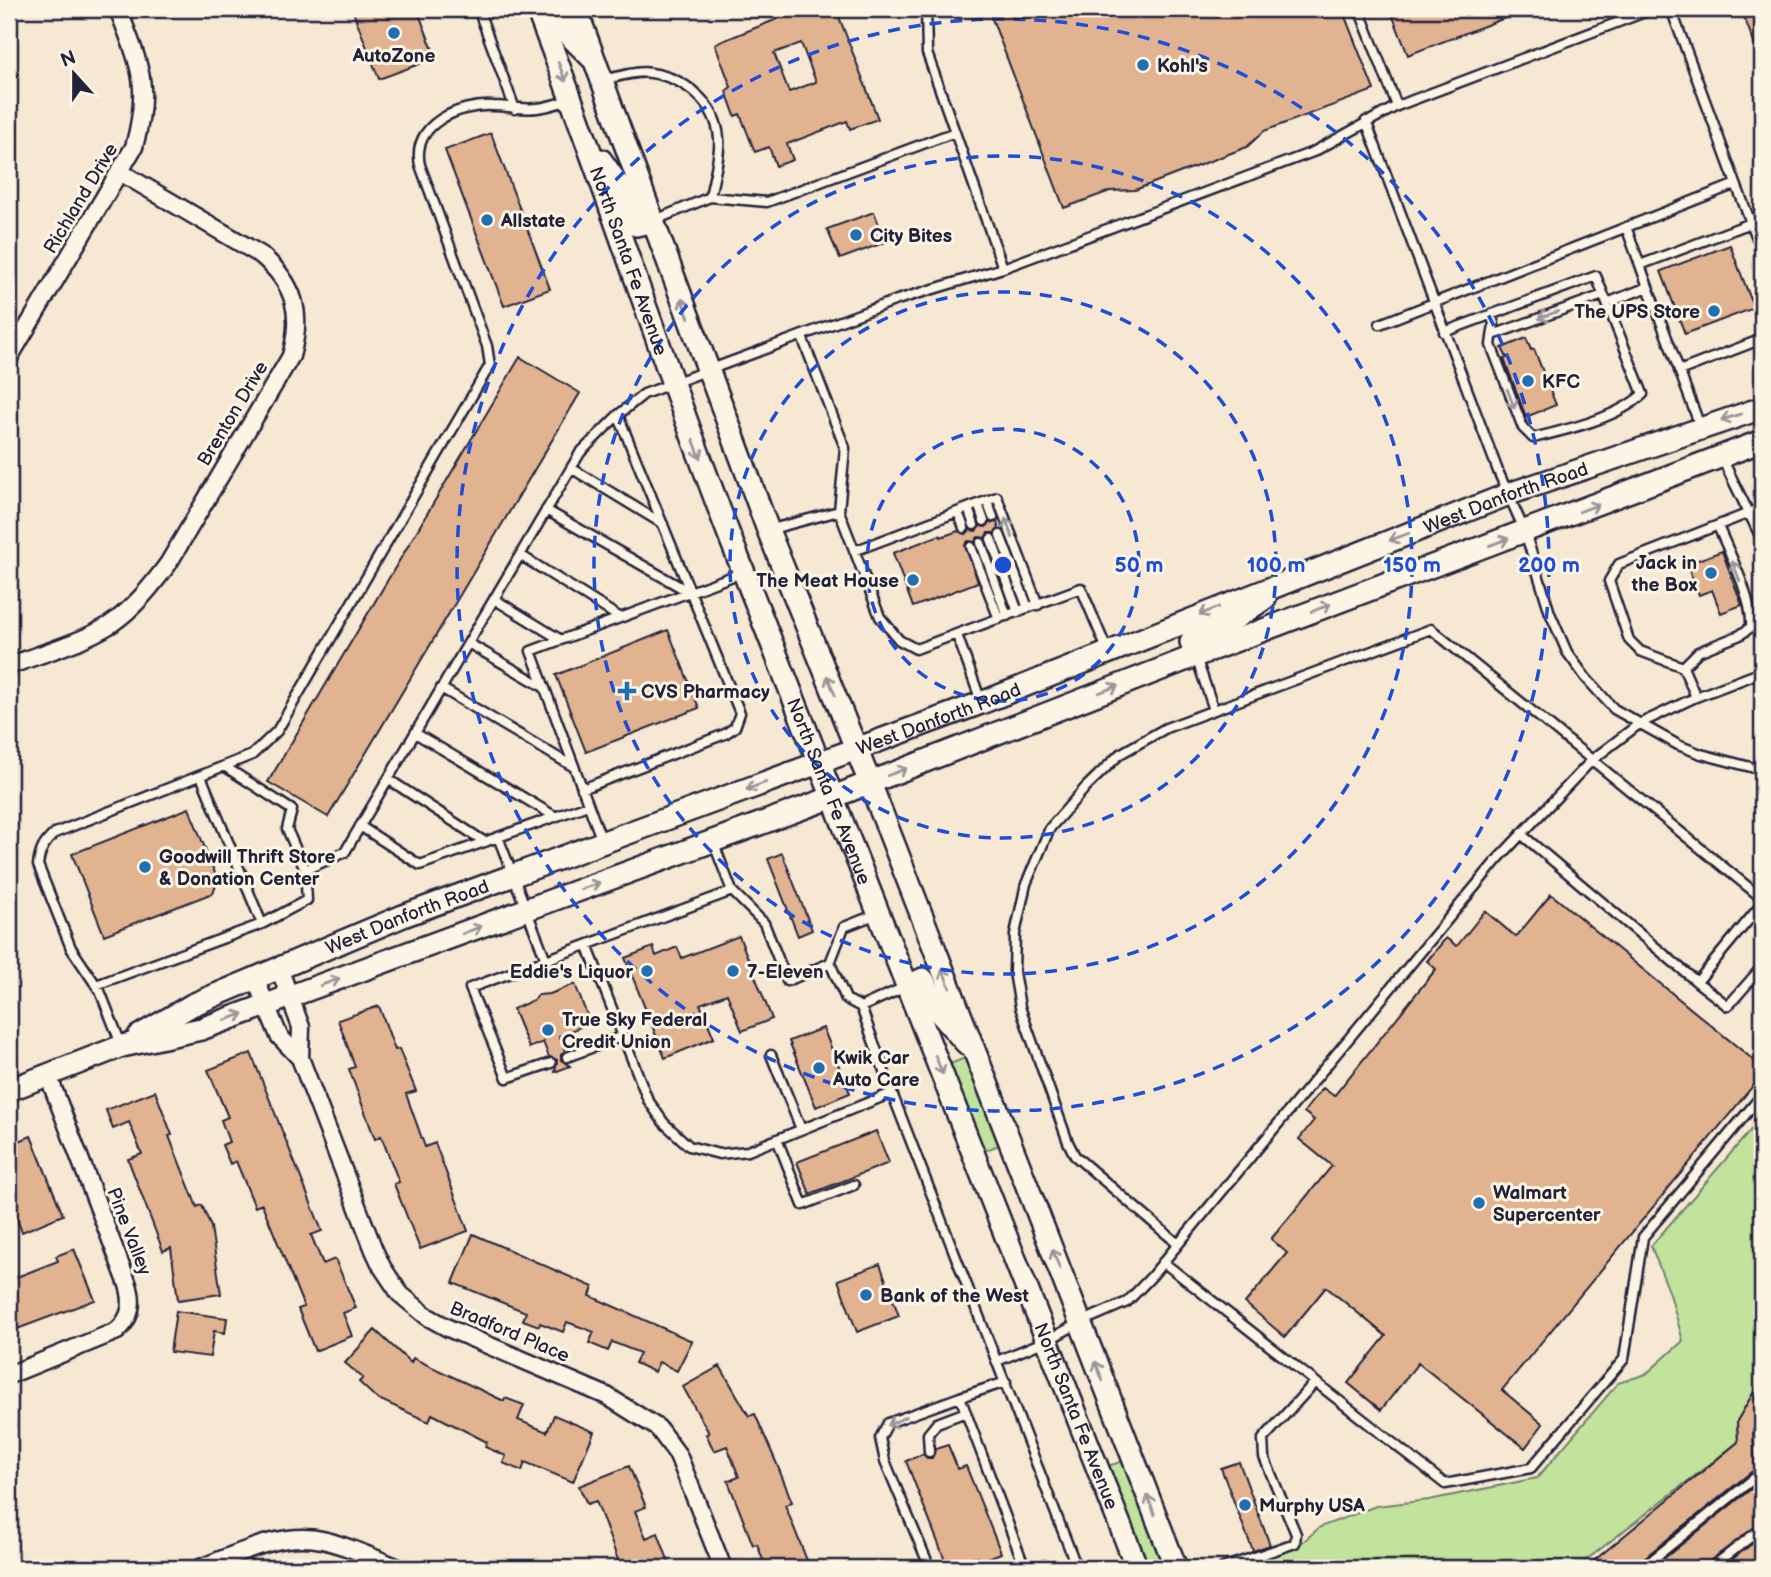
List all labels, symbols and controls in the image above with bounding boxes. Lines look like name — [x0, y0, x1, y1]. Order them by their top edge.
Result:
marker: AutoZone — [386, 25, 402, 41]
north arrow — [38, 38, 108, 108]
place label: AutoZone — [352, 45, 435, 68]
text: N — [58, 46, 79, 73]
place label: Kohl's — [1157, 55, 1208, 78]
marker: Kohl's — [1135, 57, 1151, 73]
one-way arrow — [556, 61, 569, 83]
street label: Richland Drive — [39, 139, 123, 258]
street label: North Santa Fe Avenue — [584, 164, 672, 359]
place label: Allstate — [500, 210, 566, 233]
marker: Allstate — [479, 212, 495, 228]
place label: City Bites — [870, 225, 952, 248]
marker: City Bites — [848, 227, 864, 243]
one-way arrow — [678, 297, 690, 319]
place label: The UPS Store — [1574, 301, 1700, 324]
marker: The UPS Store — [1706, 303, 1722, 319]
one-way arrow — [1537, 309, 1559, 322]
street label: Brenton Drive — [193, 357, 274, 470]
place label: KFC — [1542, 371, 1580, 394]
marker: KFC — [1520, 373, 1536, 389]
one-way arrow — [1506, 387, 1519, 409]
one-way arrow — [1720, 412, 1742, 425]
one-way arrow — [692, 437, 705, 459]
street label: West Danforth Road — [1421, 458, 1591, 540]
one-way arrow — [1578, 500, 1600, 513]
one-way arrow — [1002, 517, 1014, 539]
one-way arrow — [1389, 531, 1411, 544]
one-way arrow — [1487, 535, 1509, 547]
place label: Jack in the Box — [1631, 552, 1698, 597]
centre of rings — [991, 553, 1015, 577]
text: 50 m — [1115, 553, 1163, 578]
text: 100 m — [1247, 553, 1305, 578]
text: 150 m — [1383, 553, 1441, 578]
text: 200 m — [1518, 553, 1580, 578]
one-way arrow — [1728, 561, 1741, 582]
marker: Jack in the Box — [1703, 565, 1719, 581]
place label: The Meat House — [756, 570, 899, 593]
marker: The Meat House — [905, 572, 921, 588]
one-way arrow — [1310, 601, 1332, 613]
one-way arrow — [1199, 606, 1221, 619]
one-way arrow — [823, 675, 836, 697]
street label: West Danforth Road — [853, 678, 1024, 761]
place label: CVS Pharmacy — [641, 681, 770, 704]
one-way arrow — [1098, 682, 1119, 695]
marker: CVS Pharmacy — [619, 683, 635, 699]
street label: North Santa Fe Avenue — [781, 695, 875, 888]
one-way arrow — [886, 765, 907, 778]
one-way arrow — [746, 781, 768, 793]
place label: Goodwill Thrift Store & Donation Center — [159, 846, 335, 891]
marker: Goodwill Thrift Store & Donation Center — [137, 859, 153, 875]
street label: West Danforth Road — [322, 875, 492, 960]
one-way arrow — [578, 879, 600, 891]
one-way arrow — [460, 923, 482, 935]
place label: Eddie's Liquor — [510, 961, 633, 984]
place label: 7-Eleven — [747, 961, 824, 984]
marker: Eddie's Liquor — [639, 963, 655, 979]
marker: 7-Eleven — [725, 963, 741, 979]
one-way arrow — [938, 968, 951, 990]
one-way arrow — [319, 975, 341, 987]
place label: True Sky Federal Credit Union — [562, 1009, 707, 1054]
one-way arrow — [222, 1010, 244, 1022]
marker: True Sky Federal Credit Union — [540, 1022, 556, 1038]
place label: Kwik Car Auto Care — [832, 1047, 920, 1092]
one-way arrow — [934, 1054, 947, 1076]
marker: Kwik Car Auto Care — [811, 1060, 827, 1076]
place label: Walmart Supercenter — [1493, 1182, 1601, 1227]
street label: Pine Valley — [101, 1184, 156, 1279]
marker: Walmart Supercenter — [1471, 1195, 1487, 1211]
one-way arrow — [1048, 1248, 1061, 1270]
place label: Bank of the West — [880, 1285, 1029, 1308]
marker: Bank of the West — [858, 1287, 874, 1303]
street label: Bradford Place — [446, 1297, 573, 1368]
street label: North Santa Fe Avenue — [1028, 1320, 1123, 1513]
one-way arrow — [1092, 1360, 1105, 1382]
one-way arrow — [887, 1414, 907, 1428]
one-way arrow — [1144, 1494, 1157, 1516]
place label: Murphy USA — [1259, 1495, 1365, 1518]
marker: Murphy USA — [1237, 1497, 1253, 1513]

